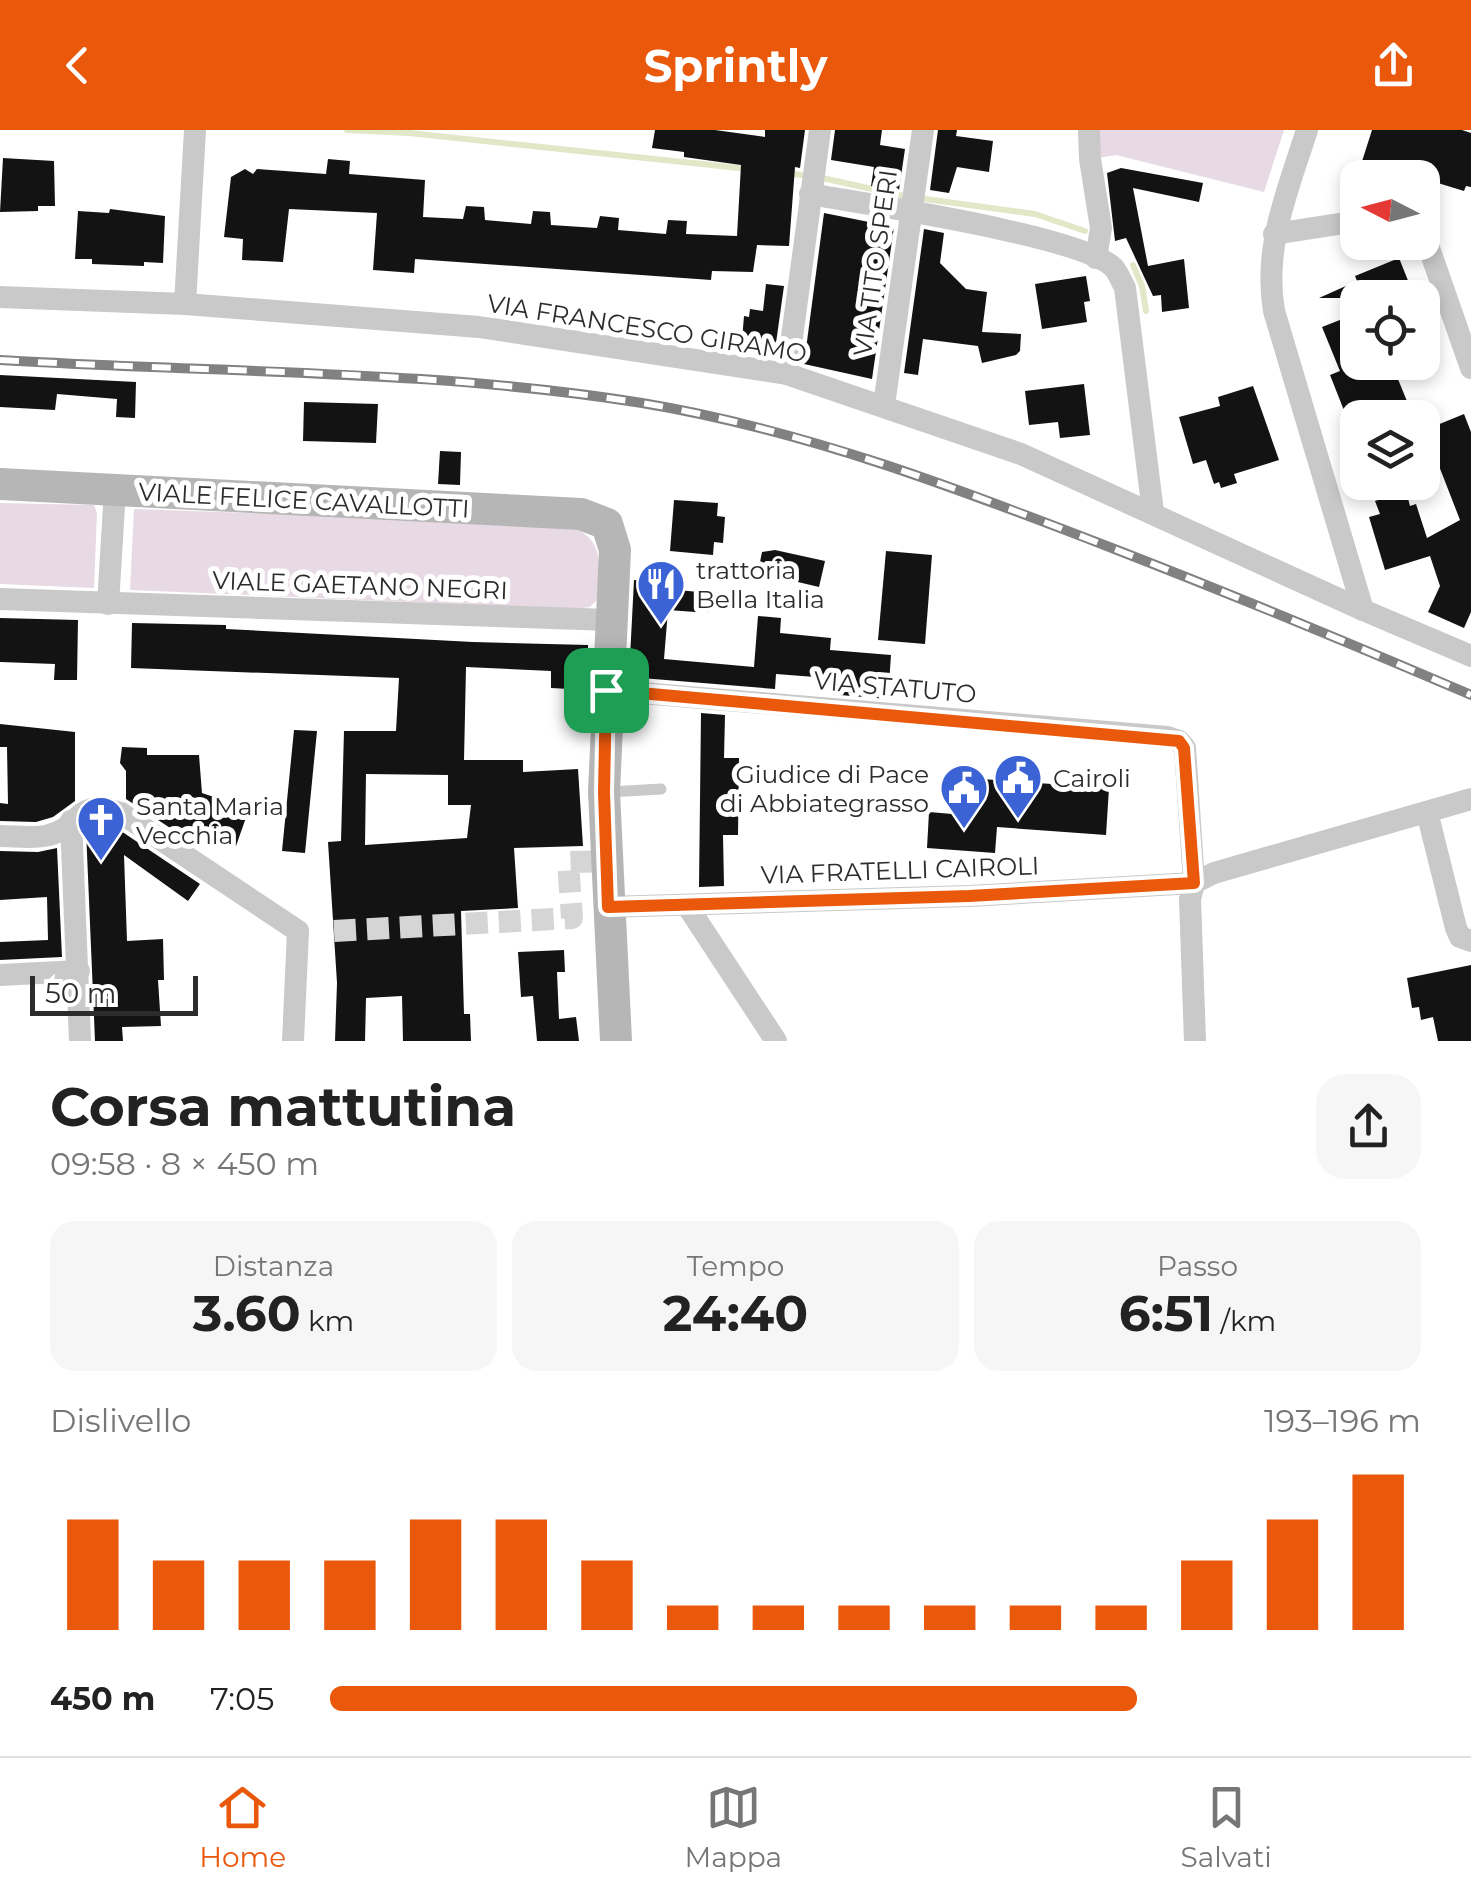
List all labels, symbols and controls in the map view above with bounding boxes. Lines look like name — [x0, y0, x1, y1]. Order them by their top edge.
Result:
icon: back — [50, 38, 105, 93]
text: Sprintly — [644, 38, 827, 93]
icon: share — [1366, 38, 1421, 93]
north arrow — [1340, 160, 1440, 260]
map controls — [1340, 160, 1440, 500]
street label: VIA TITO SPERI — [847, 168, 903, 358]
button: locate — [1340, 280, 1440, 380]
street label: VIA FRANCESCO GIRAMO — [485, 288, 809, 368]
button: layers — [1340, 400, 1440, 500]
street label: VIALE FELICE CAVALLOTTI — [138, 476, 470, 524]
place label: trattoria Bella Italia — [696, 555, 825, 614]
restaurant icon: trattoria Bella Italia — [635, 558, 687, 626]
street label: VIALE GAETANO NEGRI — [212, 565, 508, 605]
pin — [564, 648, 649, 733]
icon: arrive — [579, 663, 634, 718]
street label: VIA STATUTO — [812, 665, 978, 709]
public building icon: Cairoli — [992, 752, 1044, 820]
place label: Giudice di Pace di Abbiategrasso — [720, 759, 929, 818]
public building icon: Giudice di Pace di Abbiategrasso — [938, 762, 990, 830]
place label: Cairoli — [1053, 763, 1131, 793]
place label: Santa Maria Vecchia — [136, 791, 284, 850]
church icon: Santa Maria Vecchia — [75, 794, 127, 862]
street label: VIA FRATELLI CAIROLI — [760, 850, 1040, 890]
scale bar — [30, 971, 198, 1016]
text: 50 m — [45, 976, 116, 1010]
text: Corsa mattutina — [50, 1073, 516, 1140]
button: share — [1316, 1074, 1421, 1179]
text: 09:58 · 8 × 450 m — [50, 1144, 319, 1183]
text: Distanza — [213, 1249, 334, 1283]
text: Tempo — [687, 1249, 784, 1283]
text: Passo — [1157, 1249, 1238, 1283]
text: 3.60 — [193, 1283, 301, 1344]
text: 24:40 — [663, 1283, 808, 1344]
text: 6:51 — [1119, 1283, 1213, 1344]
text: km — [301, 1304, 354, 1338]
text: /km — [1213, 1304, 1276, 1338]
text: Dislivello — [50, 1401, 191, 1440]
text: 193–196 m — [1264, 1401, 1421, 1440]
text: 450 m — [50, 1679, 155, 1718]
text: 7:05 — [210, 1679, 274, 1718]
tab: Home — [199, 1780, 286, 1874]
tab: Mappa — [684, 1780, 782, 1874]
tab: Salvati — [1180, 1780, 1272, 1874]

